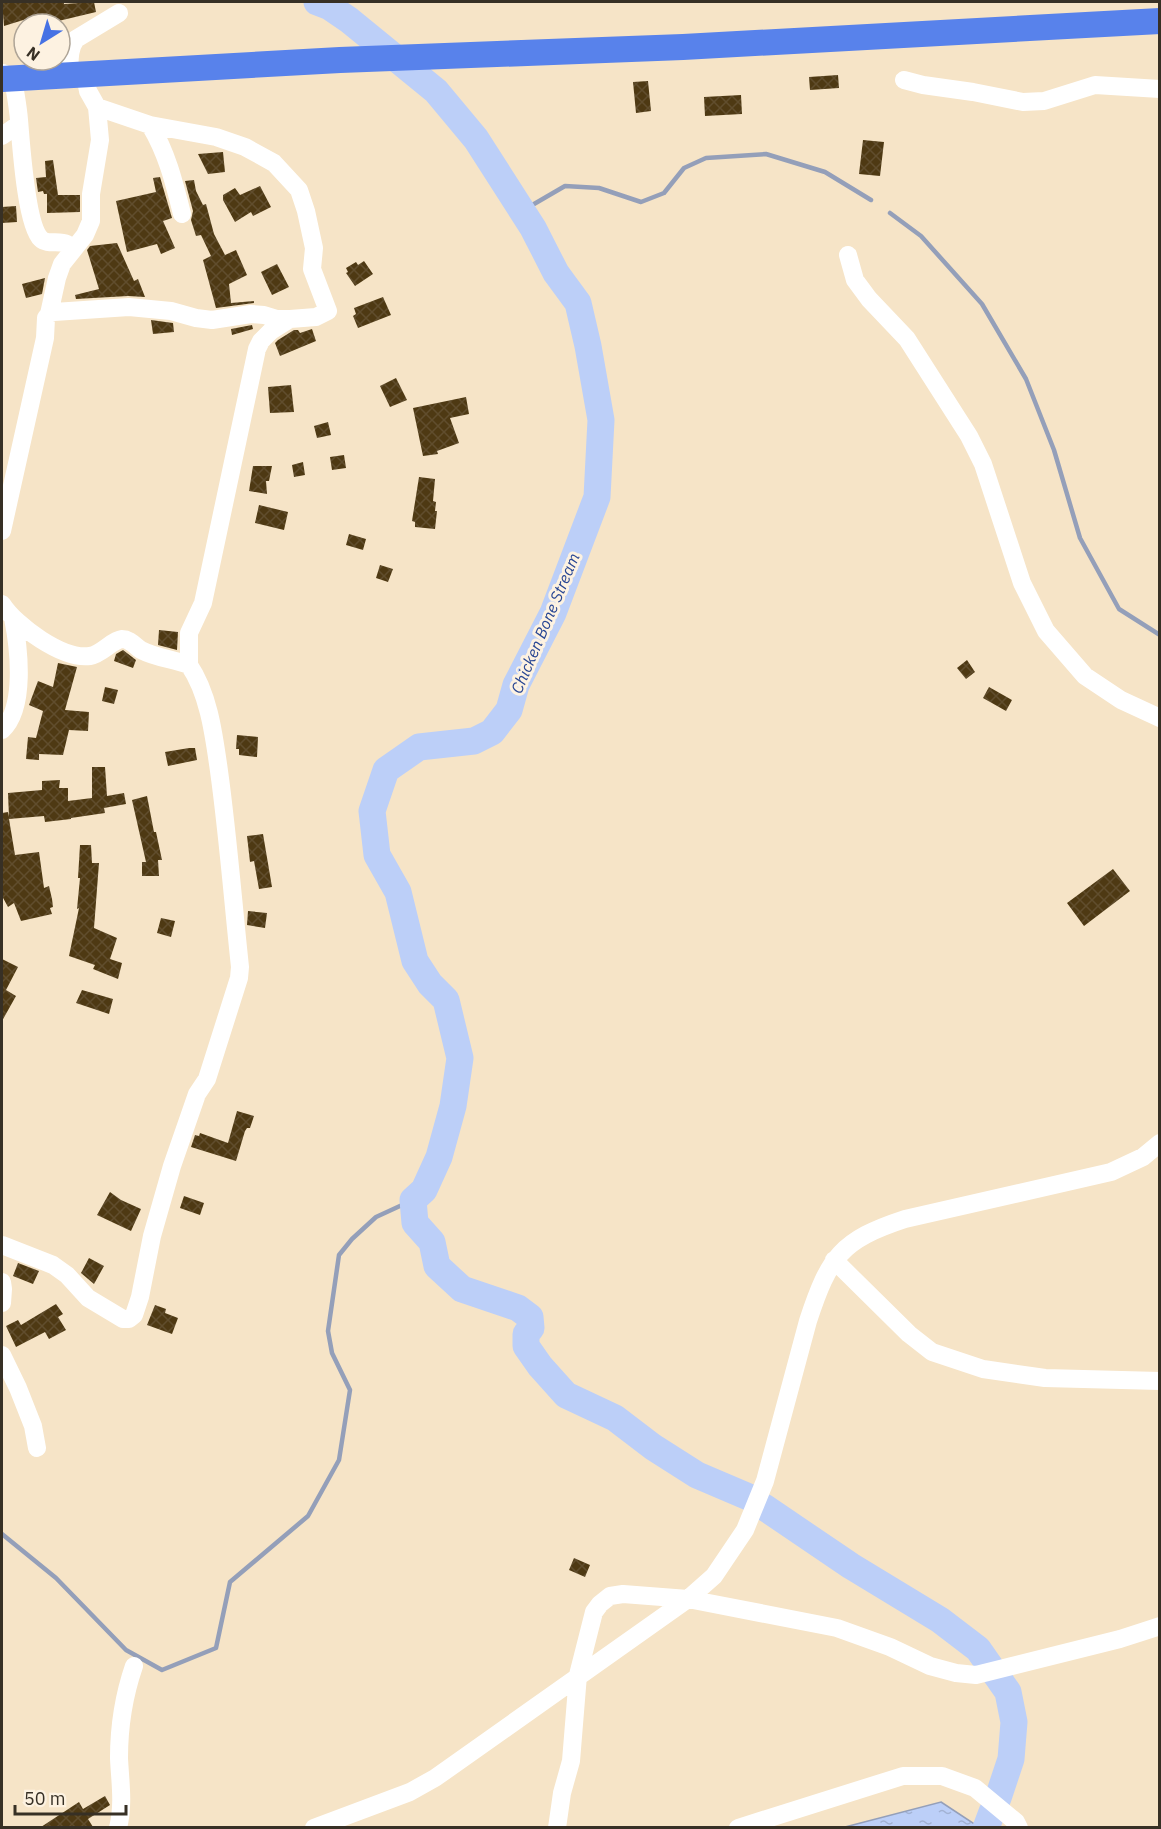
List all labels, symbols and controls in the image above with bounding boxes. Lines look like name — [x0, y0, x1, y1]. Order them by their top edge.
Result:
north arrow — [12, 12, 72, 72]
text: N — [22, 43, 44, 65]
water label: Chicken Bone Stream — [506, 550, 584, 696]
scale bar — [15, 1778, 126, 1816]
text: 50 m — [24, 1787, 66, 1810]

